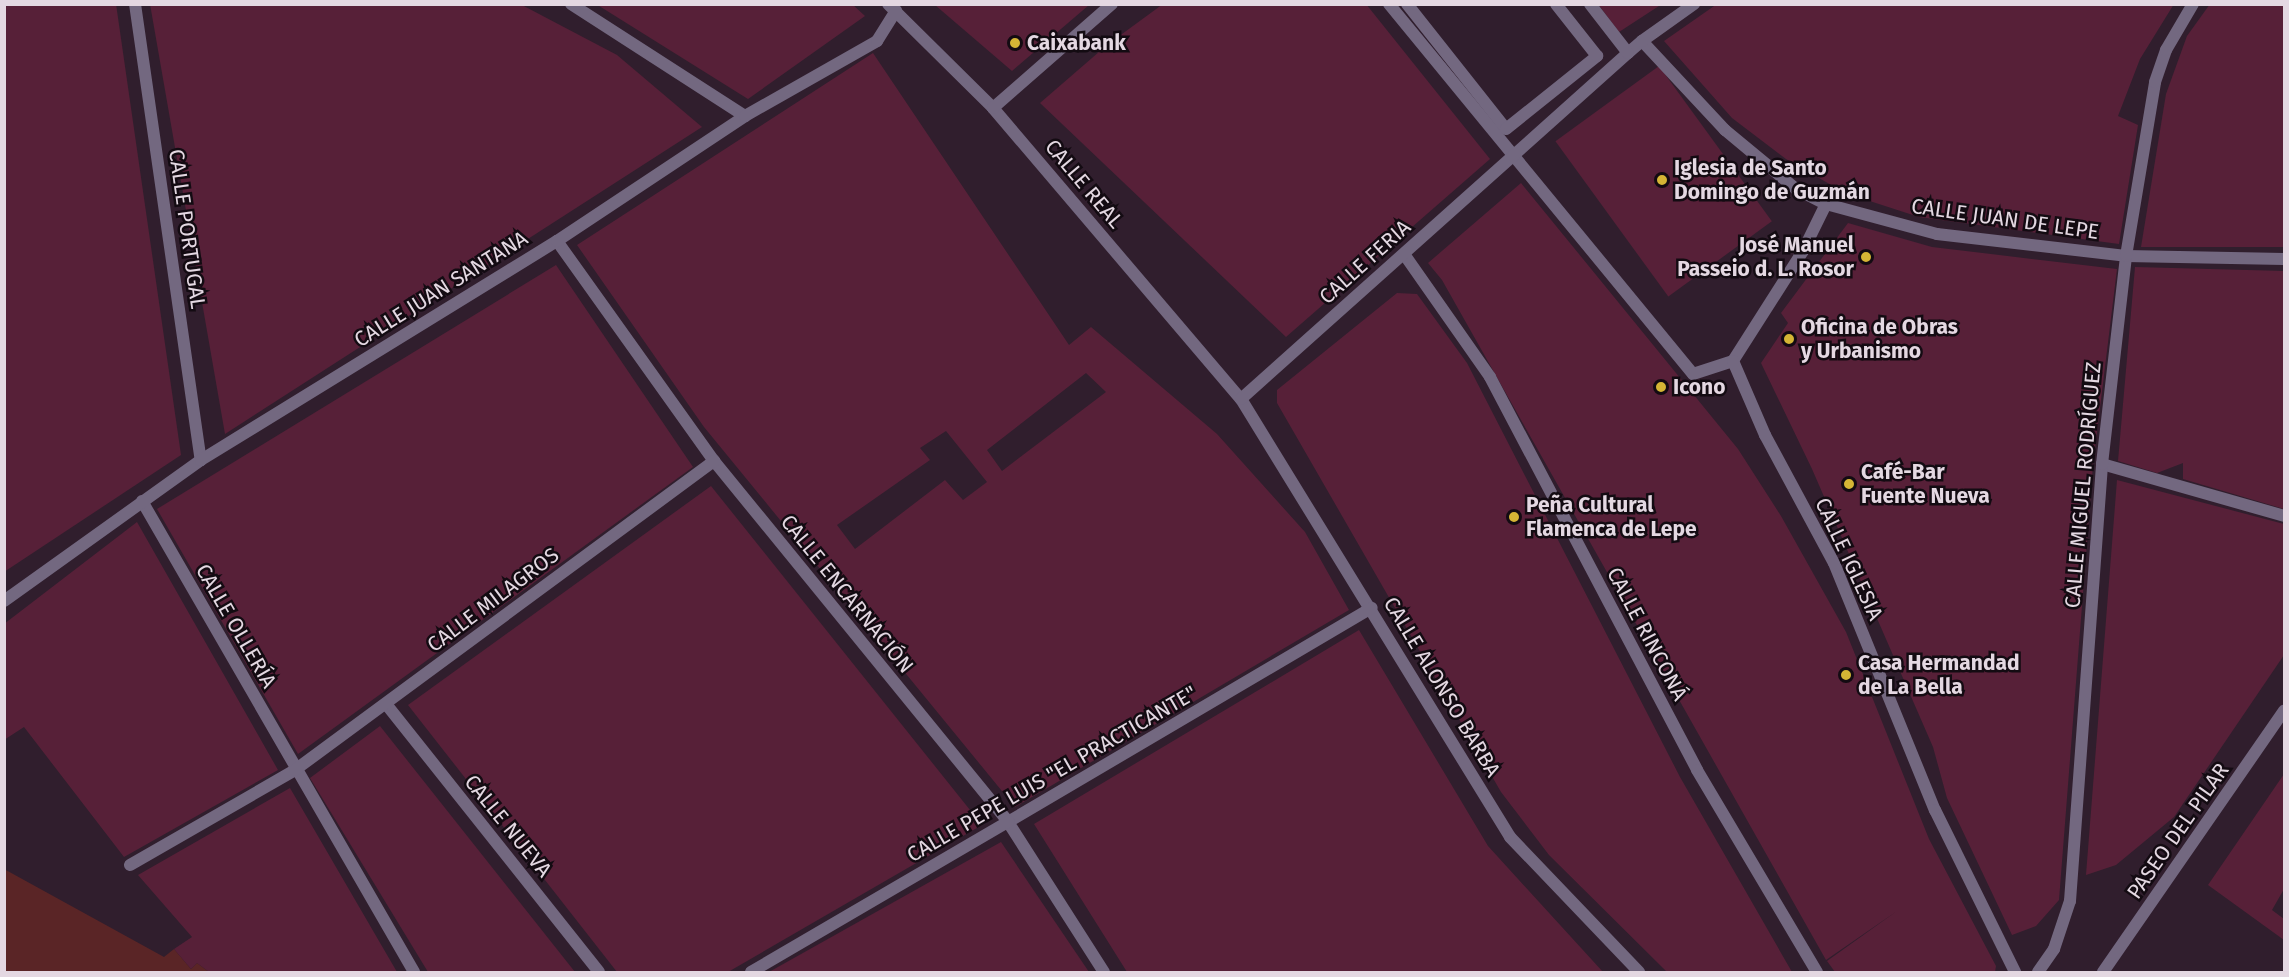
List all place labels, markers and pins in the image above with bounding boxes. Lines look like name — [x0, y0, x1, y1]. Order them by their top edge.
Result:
place label: Caixabank — [1027, 30, 1126, 56]
marker: Caixabank — [1008, 36, 1022, 50]
place label: Iglesia de Santo Domingo de Guzmán — [1674, 155, 1870, 205]
marker: Iglesia de Santo Domingo de Guzmán — [1655, 173, 1669, 187]
place label: José Manuel Passeio d. L. Rosor — [1677, 232, 1854, 282]
marker: José Manuel Passeio d. L. Rosor — [1859, 250, 1873, 264]
place label: Oficina de Obras y Urbanismo — [1801, 314, 1958, 364]
marker: Oficina de Obras y Urbanismo — [1782, 332, 1796, 346]
place label: Icono — [1673, 374, 1725, 400]
marker: Icono — [1654, 380, 1668, 394]
place label: Café-Bar Fuente Nueva — [1861, 459, 1990, 509]
marker: Café-Bar Fuente Nueva — [1842, 477, 1856, 491]
place label: Peña Cultural Flamenca de Lepe — [1526, 492, 1697, 542]
marker: Peña Cultural Flamenca de Lepe — [1507, 510, 1521, 524]
place label: Casa Hermandad de La Bella — [1858, 650, 2020, 700]
marker: Casa Hermandad de La Bella — [1839, 668, 1853, 682]

